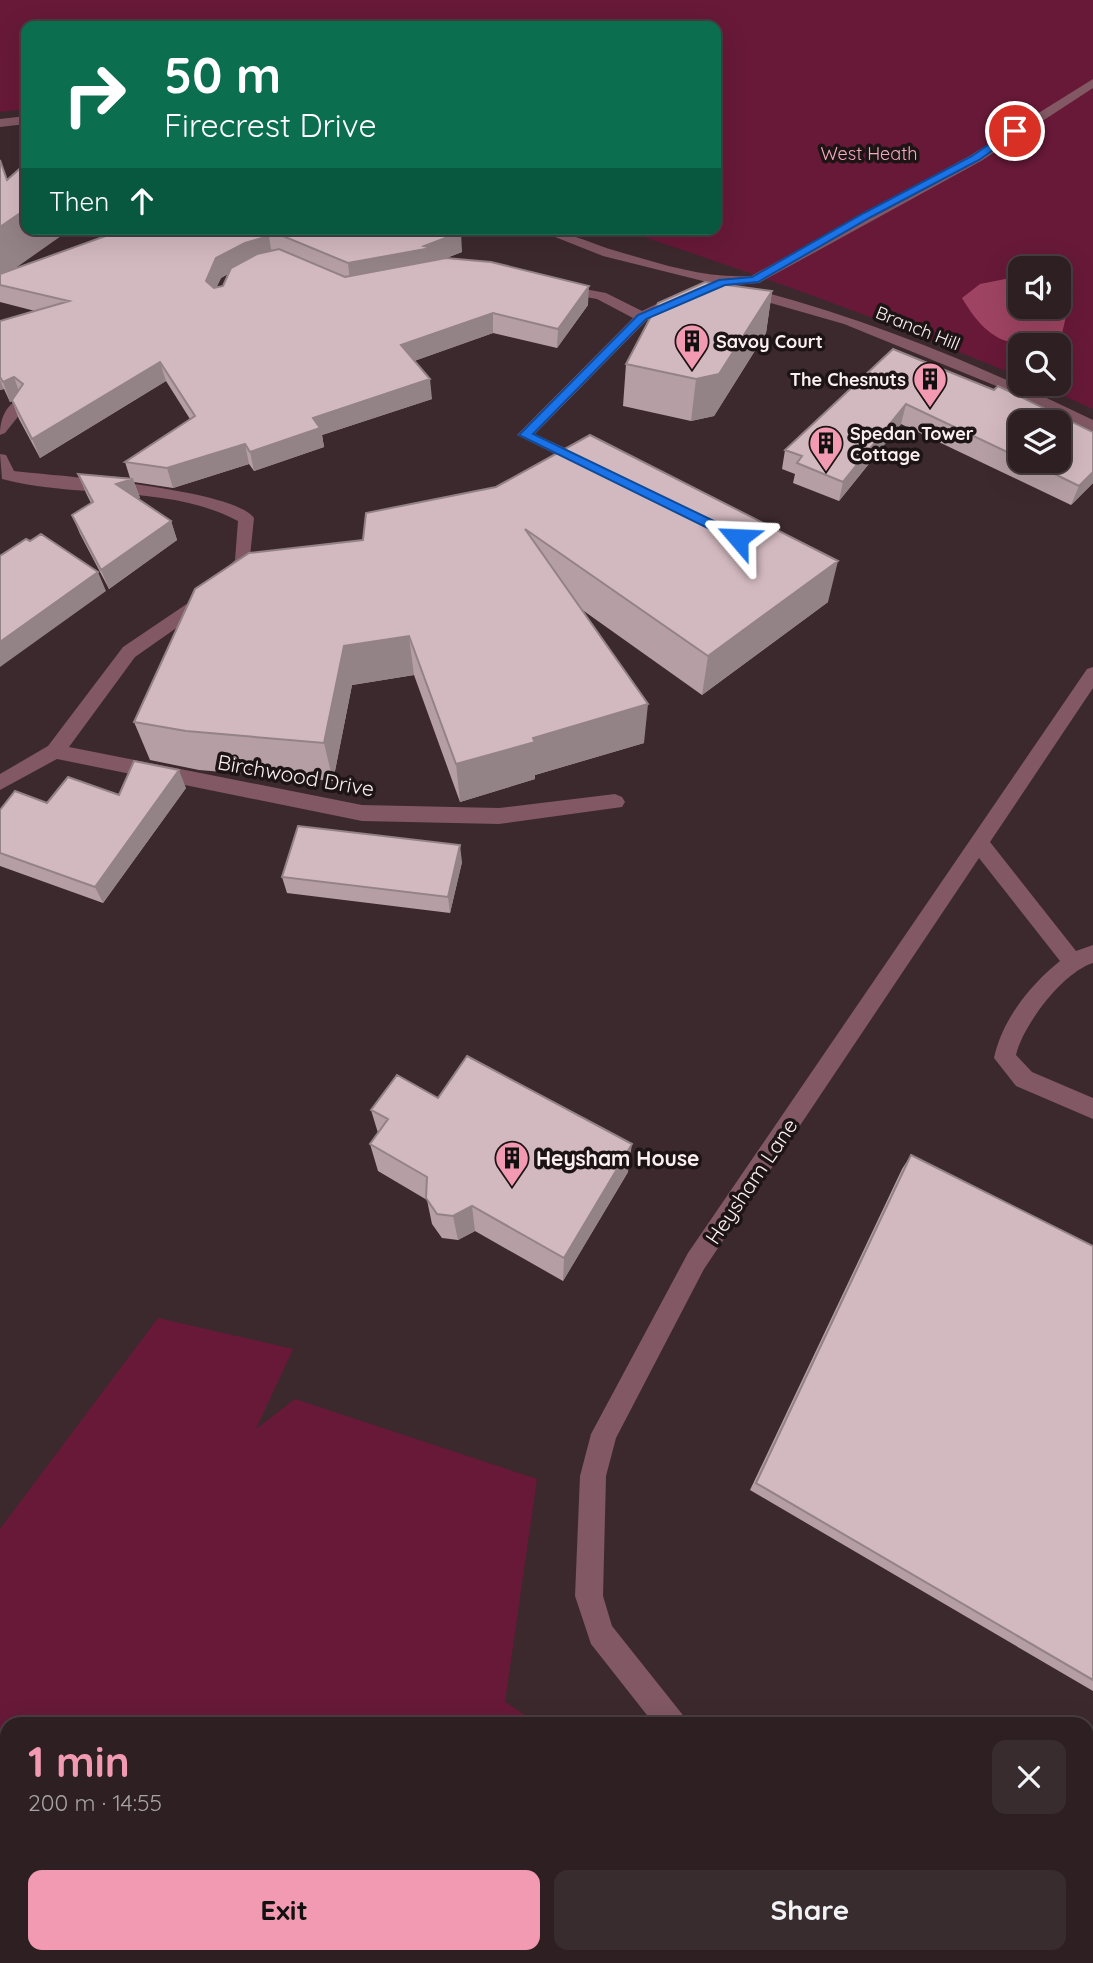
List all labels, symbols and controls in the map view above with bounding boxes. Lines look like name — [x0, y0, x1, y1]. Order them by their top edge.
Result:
text: 50 m — [164, 44, 281, 105]
icon: right — [49, 49, 140, 140]
pin — [985, 101, 1045, 161]
text: Firecrest Drive — [164, 105, 377, 145]
icon: arrive — [996, 112, 1034, 150]
park label: West Heath — [820, 142, 918, 165]
icon: ahead — [123, 182, 161, 220]
text: Then — [49, 185, 109, 218]
map controls — [1008, 256, 1071, 473]
button: sound — [1008, 256, 1071, 319]
street label: Branch Hill — [872, 301, 964, 355]
building icon: Savoy Court — [673, 322, 711, 371]
place label: Savoy Court — [716, 330, 823, 353]
button: search — [1008, 333, 1071, 396]
building icon: The Chesnuts — [911, 360, 949, 409]
place label: The Chesnuts — [790, 368, 906, 391]
button: layers — [1008, 410, 1071, 473]
place label: Spedan Tower Cottage — [850, 422, 974, 466]
building icon: Spedan Tower Cottage — [807, 424, 845, 473]
position arrow — [701, 501, 775, 575]
street label: Birchwood Drive — [216, 748, 376, 802]
street label: Heysham Lane — [699, 1113, 803, 1249]
building icon: Heysham House — [493, 1139, 531, 1188]
place label: Heysham House — [536, 1145, 699, 1171]
text: 1 min — [28, 1735, 130, 1788]
button: close — [992, 1740, 1066, 1814]
text: 200 m · 14:55 — [28, 1788, 162, 1817]
button: Exit — [28, 1870, 540, 1950]
button: Share — [554, 1870, 1066, 1950]

